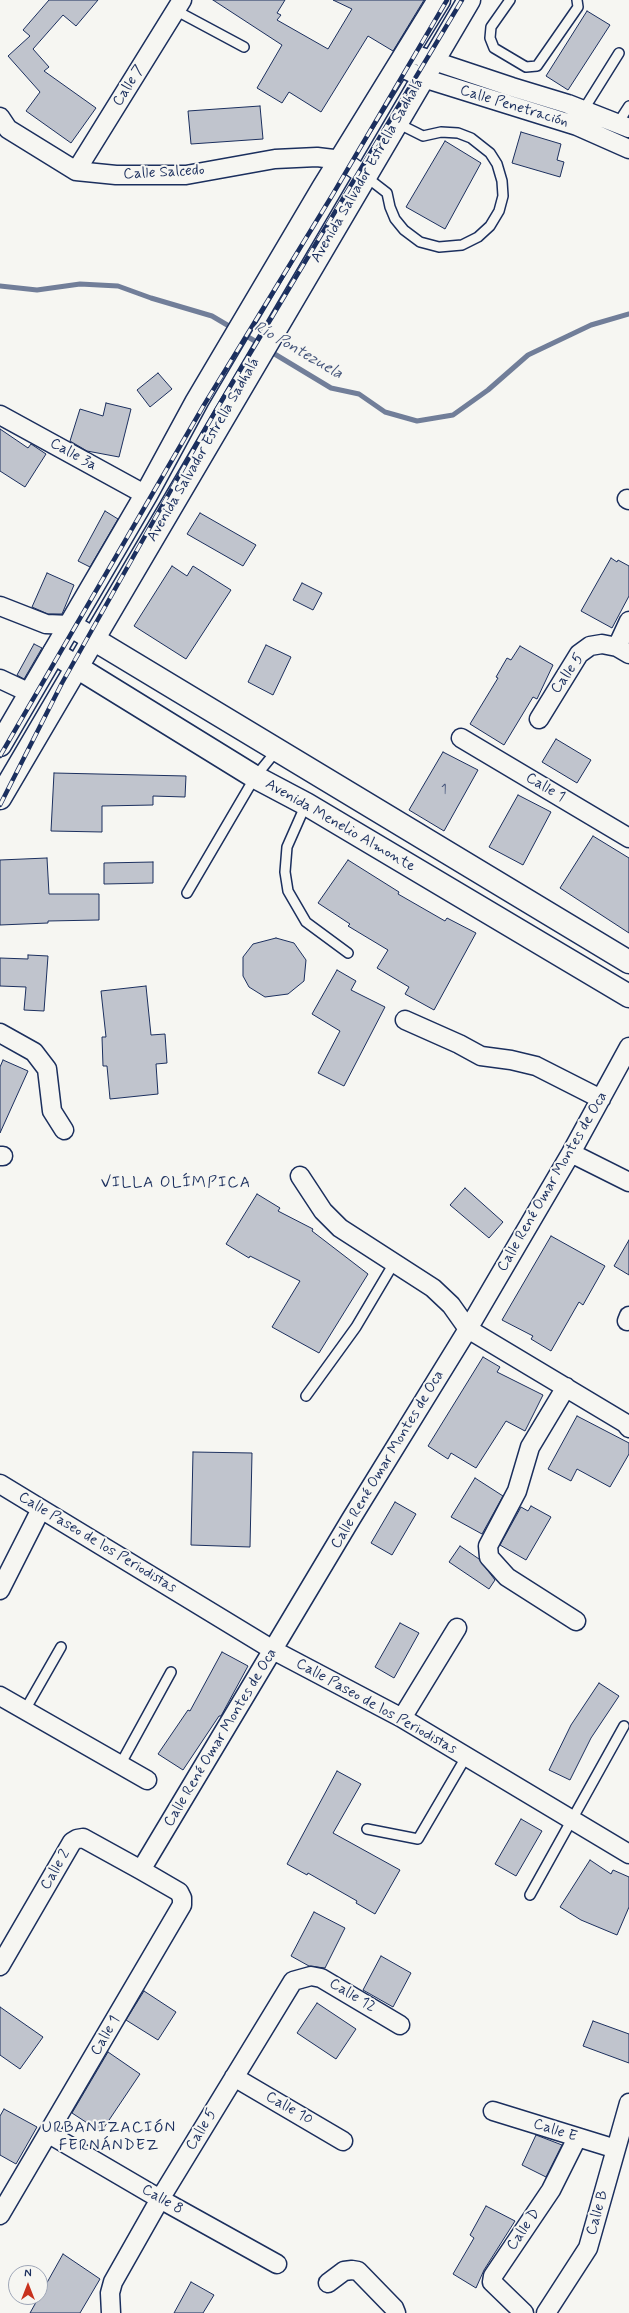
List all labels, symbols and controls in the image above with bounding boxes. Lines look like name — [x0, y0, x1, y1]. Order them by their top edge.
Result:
street label: Calle 7 — [109, 62, 149, 110]
street label: Avenida Salvador Estrella Sadhalá — [308, 76, 428, 266]
street label: Calle Penetración — [457, 82, 571, 132]
street label: Calle Salcedo — [123, 162, 205, 184]
water label: Río Pontezuela — [250, 318, 346, 384]
street label: Avenida Salvador Estrella Sadhalá — [144, 355, 264, 545]
street label: Calle 3a — [46, 435, 100, 475]
street label: Calle 5 — [548, 650, 588, 698]
street label: Calle 1 — [522, 769, 568, 807]
street label: Avenida Menelio Almonte — [262, 776, 418, 876]
house number: 1 — [441, 782, 447, 798]
street label: Calle René Omar Montes de Oca — [494, 1089, 612, 1275]
district label: VILLA OLÍMPICA — [103, 1174, 249, 1194]
street label: Calle René Omar Montes de Oca — [328, 1368, 448, 1552]
street label: Calle Paseo de los Periodistas — [15, 1489, 179, 1597]
street label: Calle René Omar Montes de Oca — [161, 1646, 281, 1830]
street label: Calle Paseo de los Periodistas — [292, 1655, 460, 1759]
street label: Calle 2 — [37, 1847, 75, 1893]
street label: Calle 12 — [326, 1975, 378, 2017]
street label: Calle 1 — [87, 2013, 125, 2059]
street label: Calle 10 — [262, 2088, 316, 2130]
street label: Calle 5 — [183, 2106, 221, 2154]
street label: Calle E — [531, 2115, 579, 2147]
district label: URBANIZACIÓN FERNÁNDEZ — [45, 2119, 173, 2157]
street label: Calle 8 — [138, 2181, 186, 2219]
street label: Calle B — [583, 2189, 613, 2237]
street label: Calle D — [503, 2206, 545, 2254]
north arrow — [8, 2265, 48, 2305]
text: N — [24, 2267, 32, 2281]

